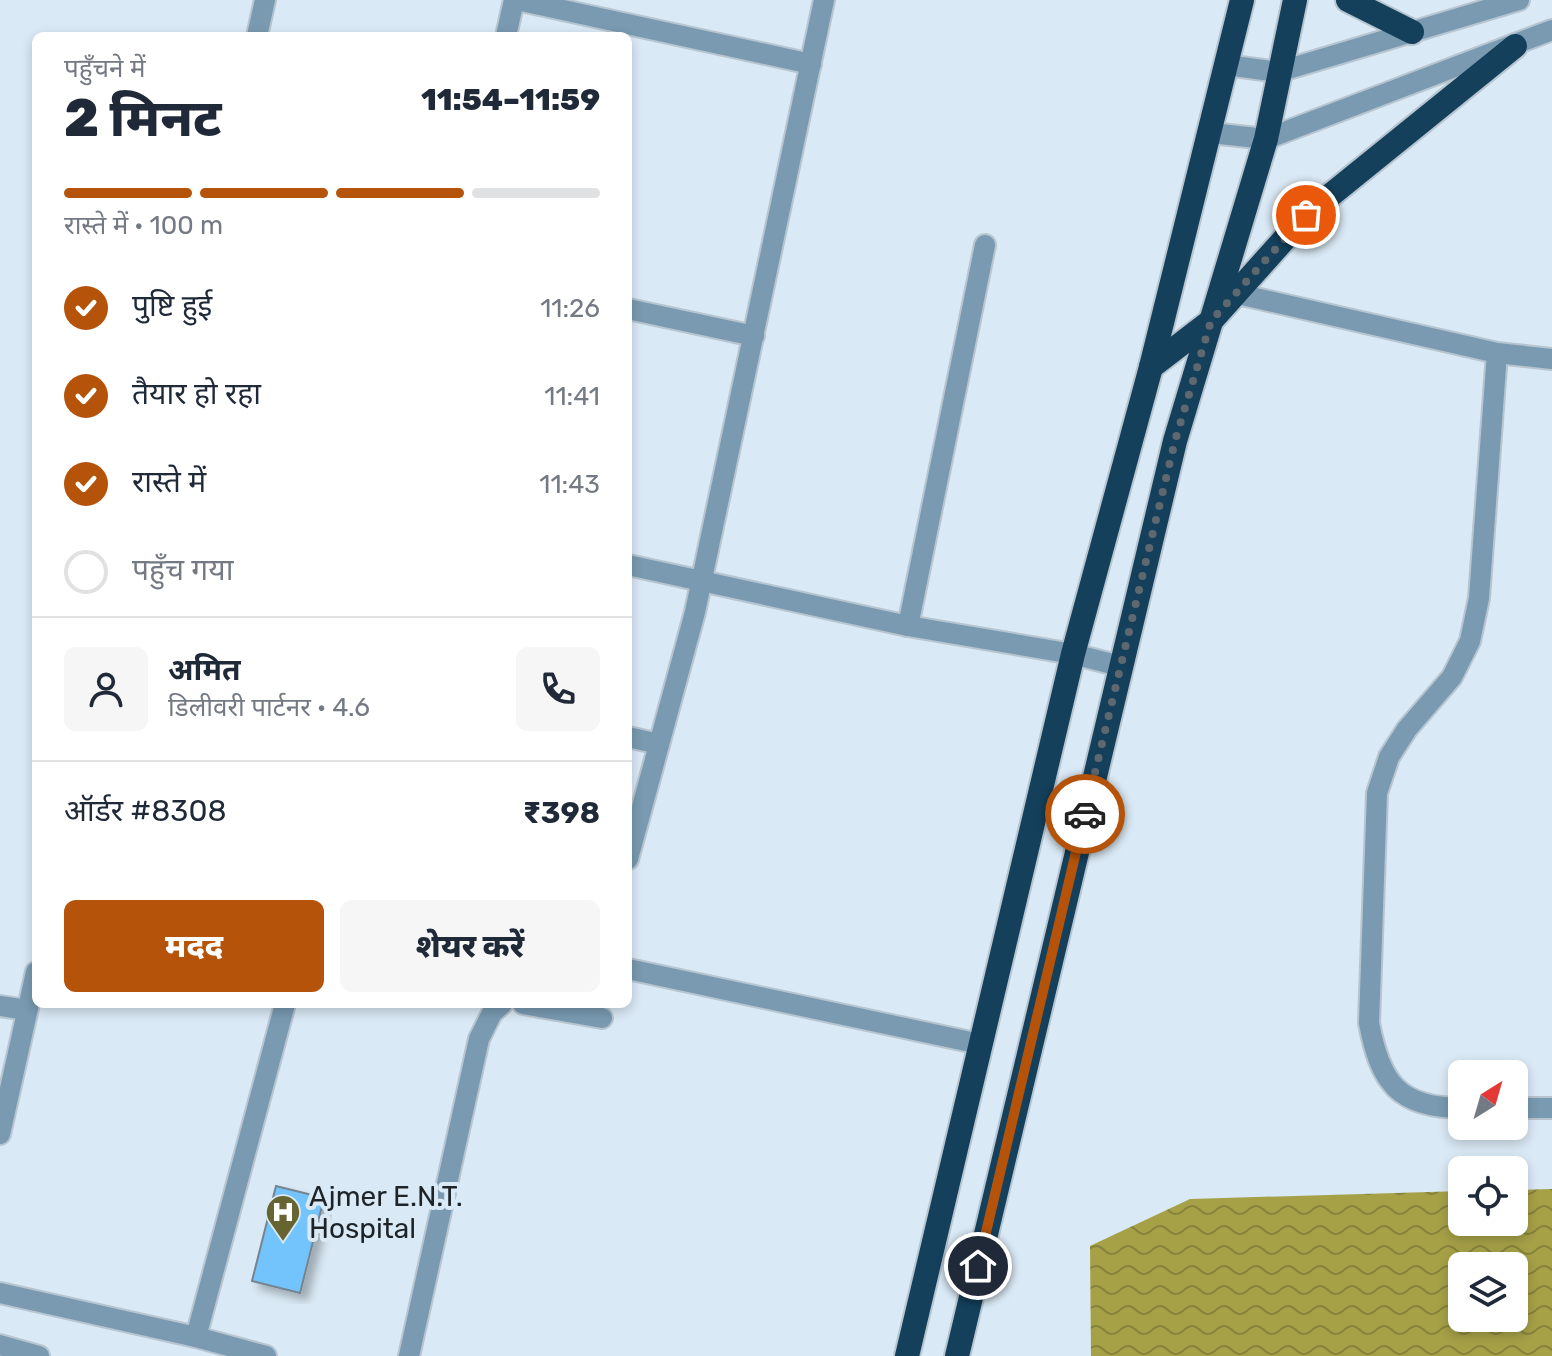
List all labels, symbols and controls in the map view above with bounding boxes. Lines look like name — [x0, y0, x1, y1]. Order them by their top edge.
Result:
text: पहुँचने में — [64, 53, 145, 84]
text: 11:54–11:59 — [421, 82, 600, 118]
text: 2 मिनट — [64, 87, 222, 149]
pin — [1272, 181, 1340, 249]
icon: bag — [1284, 193, 1328, 237]
text: रास्ते में · 100 m — [64, 210, 223, 241]
icon: check — [64, 286, 108, 330]
text: पुष्टि हुई — [132, 288, 212, 324]
text: 11:26 — [540, 293, 600, 324]
icon: check — [64, 374, 108, 418]
text: तैयार हो रहा — [132, 376, 261, 412]
text: 11:41 — [544, 381, 600, 412]
icon: check — [64, 462, 108, 506]
text: रास्ते में — [132, 464, 206, 500]
text: 11:43 — [539, 469, 600, 500]
text: पहुँच गया — [132, 552, 233, 588]
button: person — [64, 647, 148, 731]
button: phone — [516, 647, 600, 731]
text: अमित — [168, 652, 241, 688]
text: डिलीवरी पार्टनर · 4.6 — [168, 692, 370, 723]
courier — [1045, 774, 1125, 854]
icon: car — [1063, 792, 1107, 836]
text: ऑर्डर #8308 — [64, 793, 227, 829]
text: ₹398 — [523, 795, 600, 831]
button: मदद — [64, 900, 324, 992]
button: शेयर करें — [340, 900, 600, 992]
north arrow — [1448, 1060, 1528, 1140]
map controls — [1448, 1060, 1528, 1332]
button: locate — [1448, 1156, 1528, 1236]
place label: Ajmer E.N.T. Hospital — [309, 1180, 463, 1245]
hospital icon: Ajmer E.N.T. Hospital — [264, 1193, 302, 1243]
pin — [944, 1232, 1012, 1300]
icon: home — [956, 1244, 1000, 1288]
button: layers — [1448, 1252, 1528, 1332]

